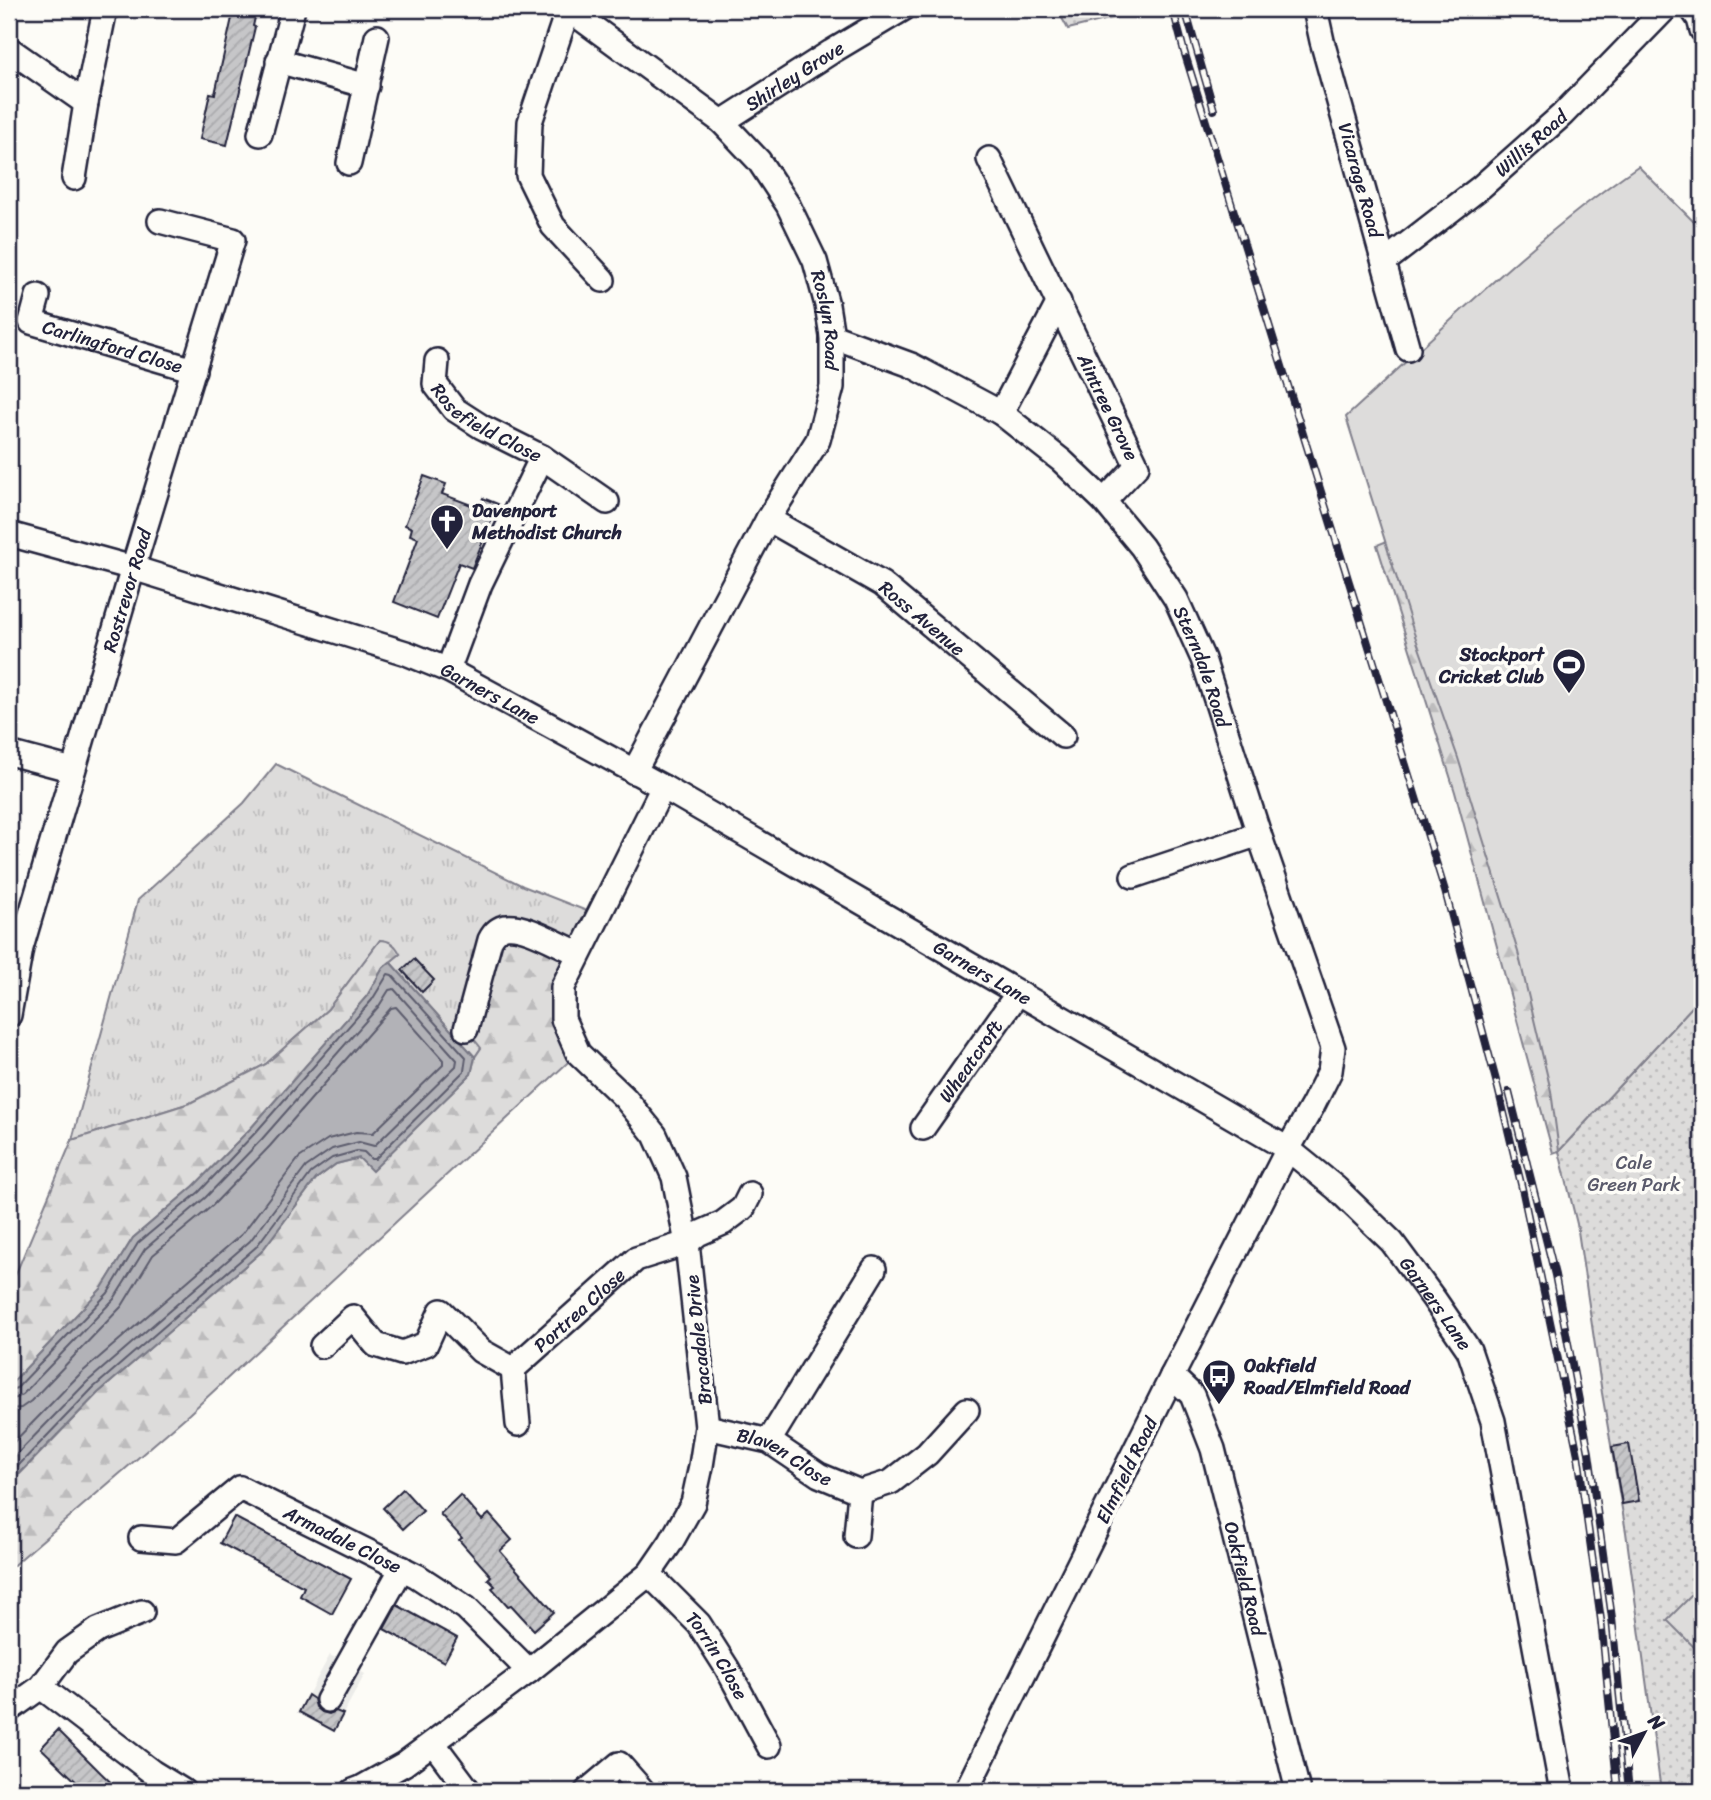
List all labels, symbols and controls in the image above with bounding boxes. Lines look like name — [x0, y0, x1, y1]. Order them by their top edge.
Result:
street label: Shirley Grove — [738, 32, 851, 120]
street label: Willis Road — [1487, 100, 1577, 185]
street label: Vicarage Road — [1329, 119, 1393, 243]
street label: Roslyn Road — [801, 266, 849, 371]
street label: Carlingford Close — [38, 310, 187, 383]
street label: Aintree Grove — [1068, 347, 1148, 467]
street label: Rosefield Close — [422, 376, 548, 472]
place label: Davenport Methodist Church — [471, 494, 622, 549]
church icon: Davenport Methodist Church — [428, 502, 466, 551]
street label: Rostrevor Road — [93, 523, 162, 656]
street label: Ross Avenue — [871, 572, 973, 665]
street label: Sterndale Road — [1164, 600, 1240, 733]
place label: Stockport Cricket Club — [1438, 638, 1545, 693]
sports icon: Stockport Cricket Club — [1550, 646, 1588, 695]
street label: Garners Lane — [436, 653, 546, 734]
street label: Garners Lane — [927, 931, 1038, 1014]
street label: Wheatcroft — [930, 1013, 1011, 1110]
park label: Cale Green Park — [1588, 1146, 1681, 1201]
street label: Garners Lane — [1391, 1249, 1481, 1358]
street label: Portrea Close — [526, 1259, 633, 1361]
street label: Bracadale Drive — [675, 1273, 722, 1407]
place label: Oakfield Road/Elmfield Road — [1243, 1349, 1412, 1404]
bus stop icon: Oakfield Road/Elmfield Road — [1200, 1357, 1238, 1406]
street label: Elmfield Road — [1086, 1410, 1167, 1529]
street label: Blaven Close — [733, 1418, 837, 1496]
street label: Armadale Close — [277, 1496, 407, 1583]
street label: Oakfield Road — [1215, 1518, 1275, 1641]
street label: Torrin Close — [677, 1603, 757, 1706]
north arrow — [1610, 1699, 1680, 1769]
text: N — [1639, 1706, 1674, 1739]

